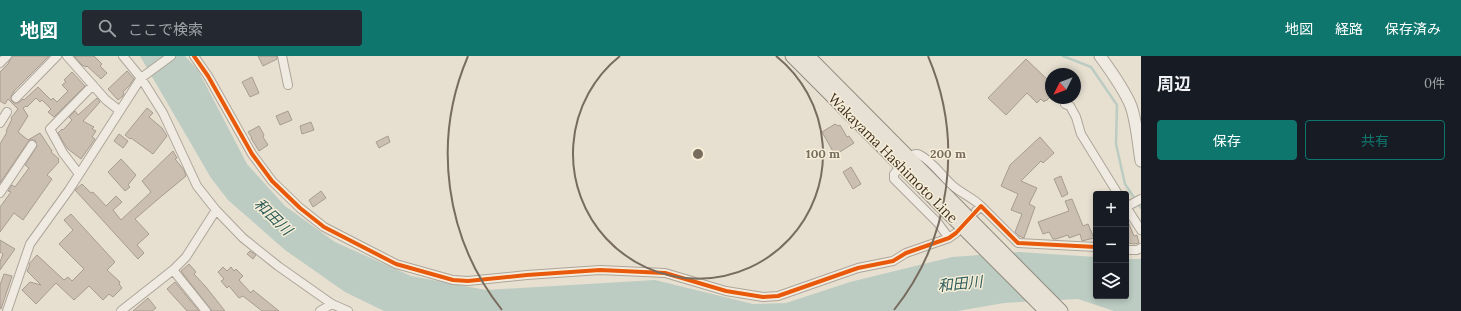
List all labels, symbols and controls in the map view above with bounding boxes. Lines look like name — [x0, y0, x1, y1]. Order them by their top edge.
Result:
search box — [82, 10, 362, 46]
icon: search — [96, 17, 118, 39]
text: 地図 — [20, 18, 58, 42]
text: ここで検索 — [128, 20, 203, 39]
text: 地図 — [1285, 20, 1313, 38]
text: 経路 — [1335, 20, 1363, 38]
text: 保存済み — [1385, 20, 1441, 38]
north arrow — [1045, 68, 1081, 104]
text: 周辺 — [1157, 73, 1191, 95]
text: 0件 — [1424, 75, 1445, 92]
street label: Wakayama Hashimoto Line — [824, 89, 962, 227]
button: 保存 — [1157, 120, 1297, 160]
button: 共有 — [1305, 120, 1445, 160]
text: 100 m — [806, 146, 840, 161]
text: 200 m — [930, 146, 966, 161]
centre of rings — [691, 147, 705, 161]
map controls — [1093, 191, 1129, 299]
button: + — [1093, 191, 1129, 227]
water label: 和田川 — [251, 194, 298, 240]
button: − — [1093, 227, 1129, 263]
button: layers — [1093, 263, 1129, 299]
water label: 和田川 — [937, 271, 985, 295]

